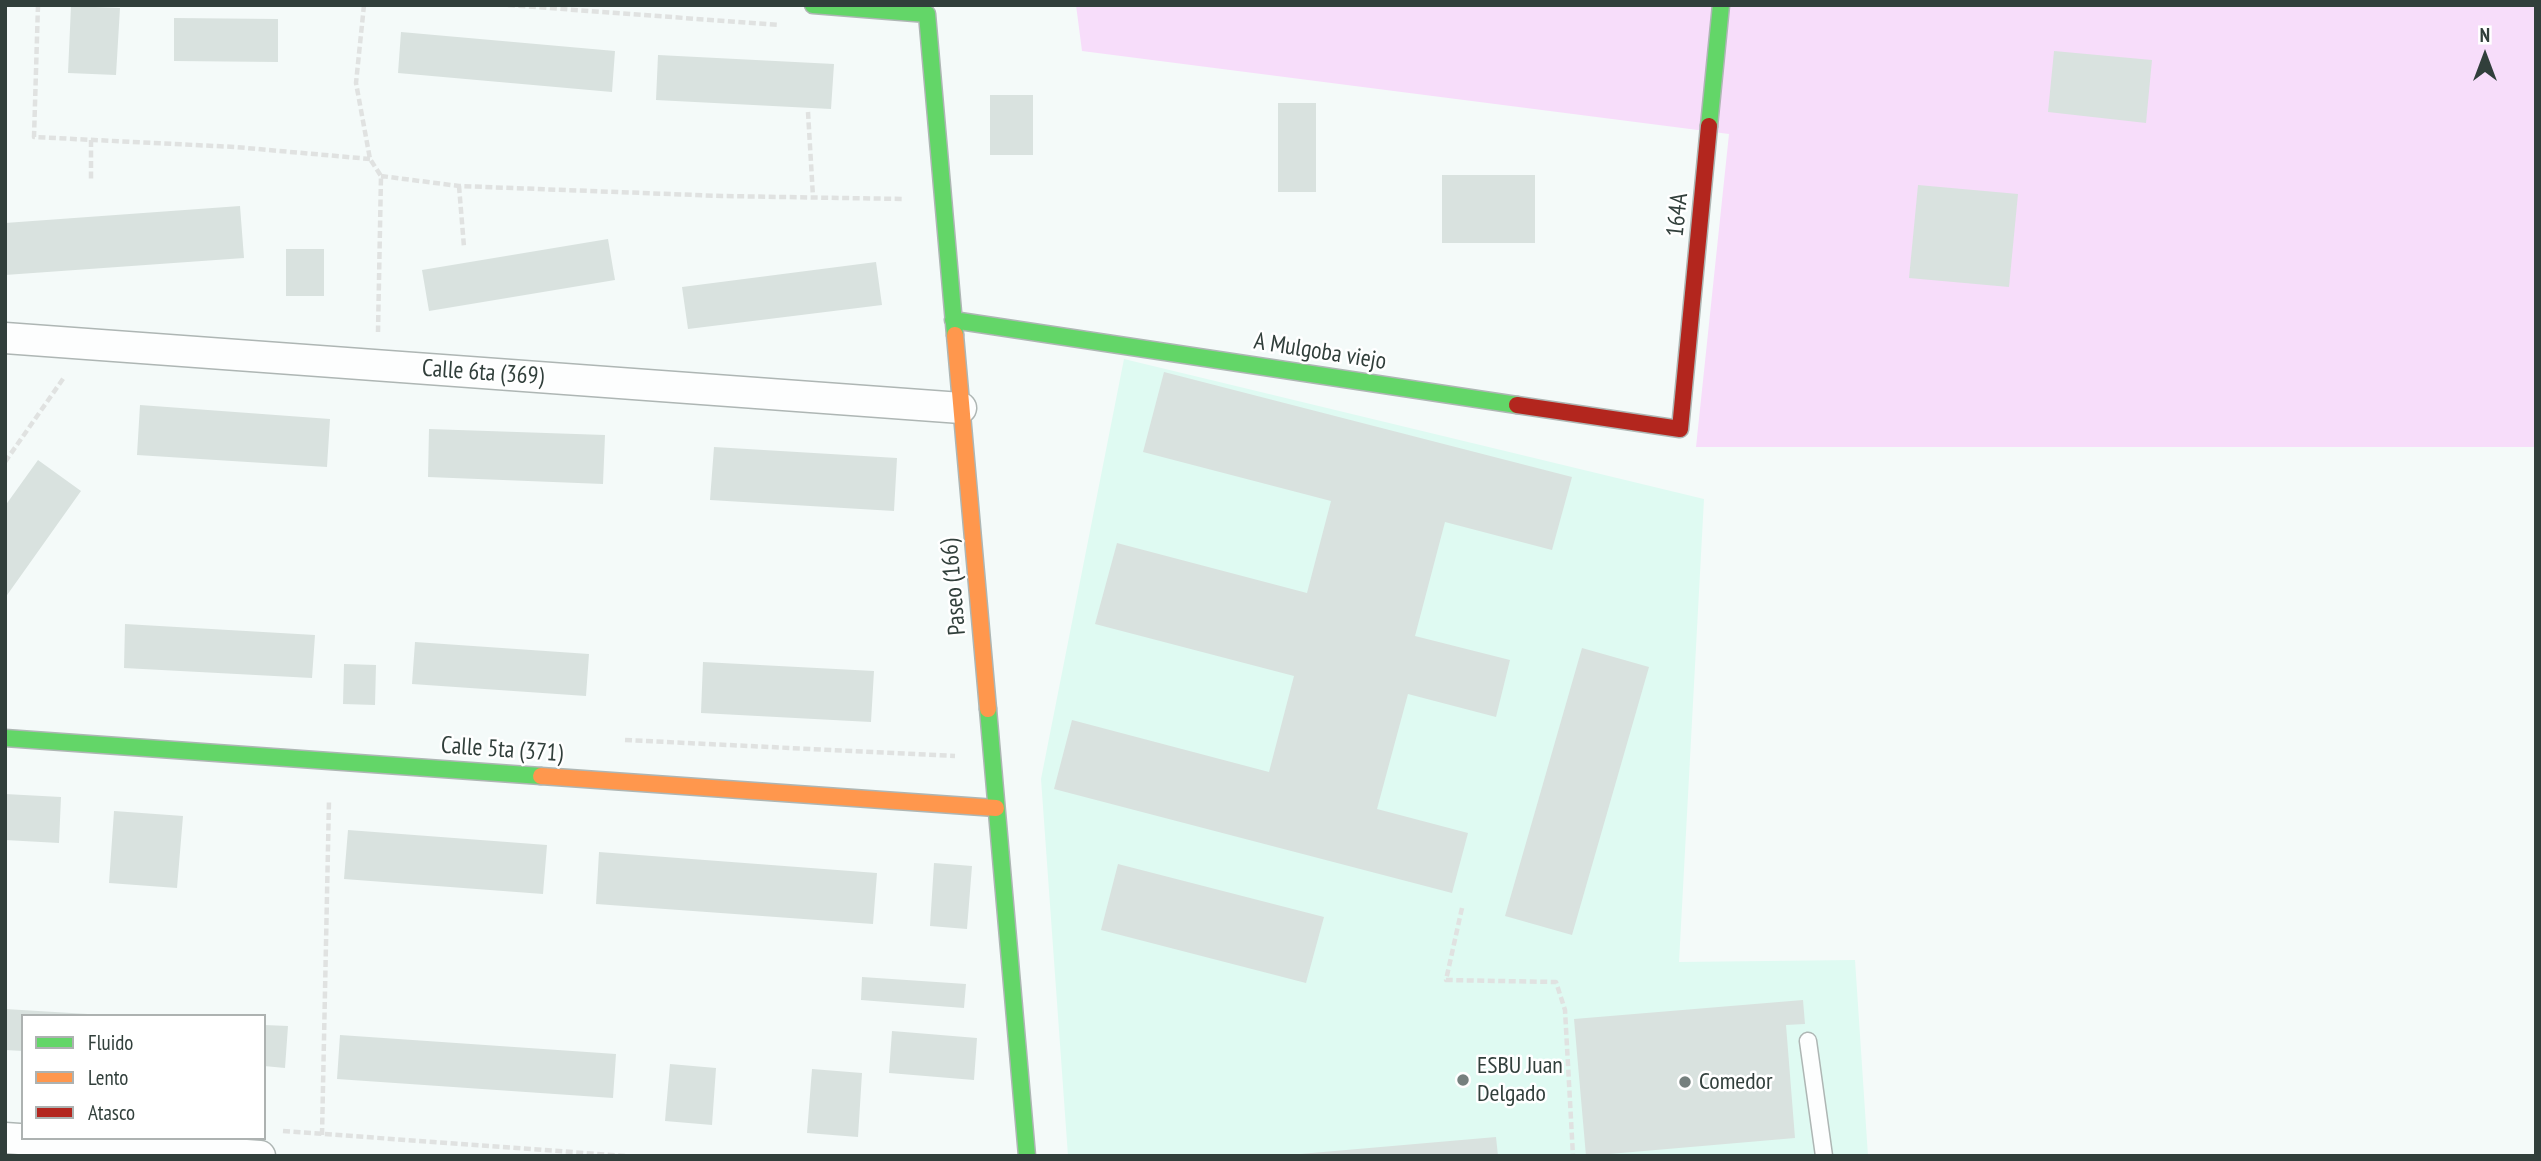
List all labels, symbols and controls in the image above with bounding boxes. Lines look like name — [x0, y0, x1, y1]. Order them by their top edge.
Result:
north arrow — [2450, 21, 2520, 91]
text: N — [2480, 23, 2490, 47]
street label: 164A — [1661, 192, 1695, 238]
street label: A Mulgoba viejo — [1252, 327, 1388, 377]
street label: Calle 6ta (369) — [421, 354, 545, 392]
street label: Paseo (166) — [935, 538, 973, 636]
street label: Calle 5ta (371) — [440, 731, 564, 769]
legend — [21, 1014, 266, 1140]
text: Fluido — [88, 1029, 133, 1056]
place label: ESBU Juan Delgado — [1477, 1052, 1563, 1108]
text: Lento — [88, 1064, 128, 1091]
place label: Comedor — [1699, 1068, 1773, 1096]
marker: ESBU Juan Delgado — [1455, 1072, 1471, 1088]
marker: Comedor — [1677, 1074, 1693, 1090]
text: Atasco — [88, 1099, 135, 1126]

